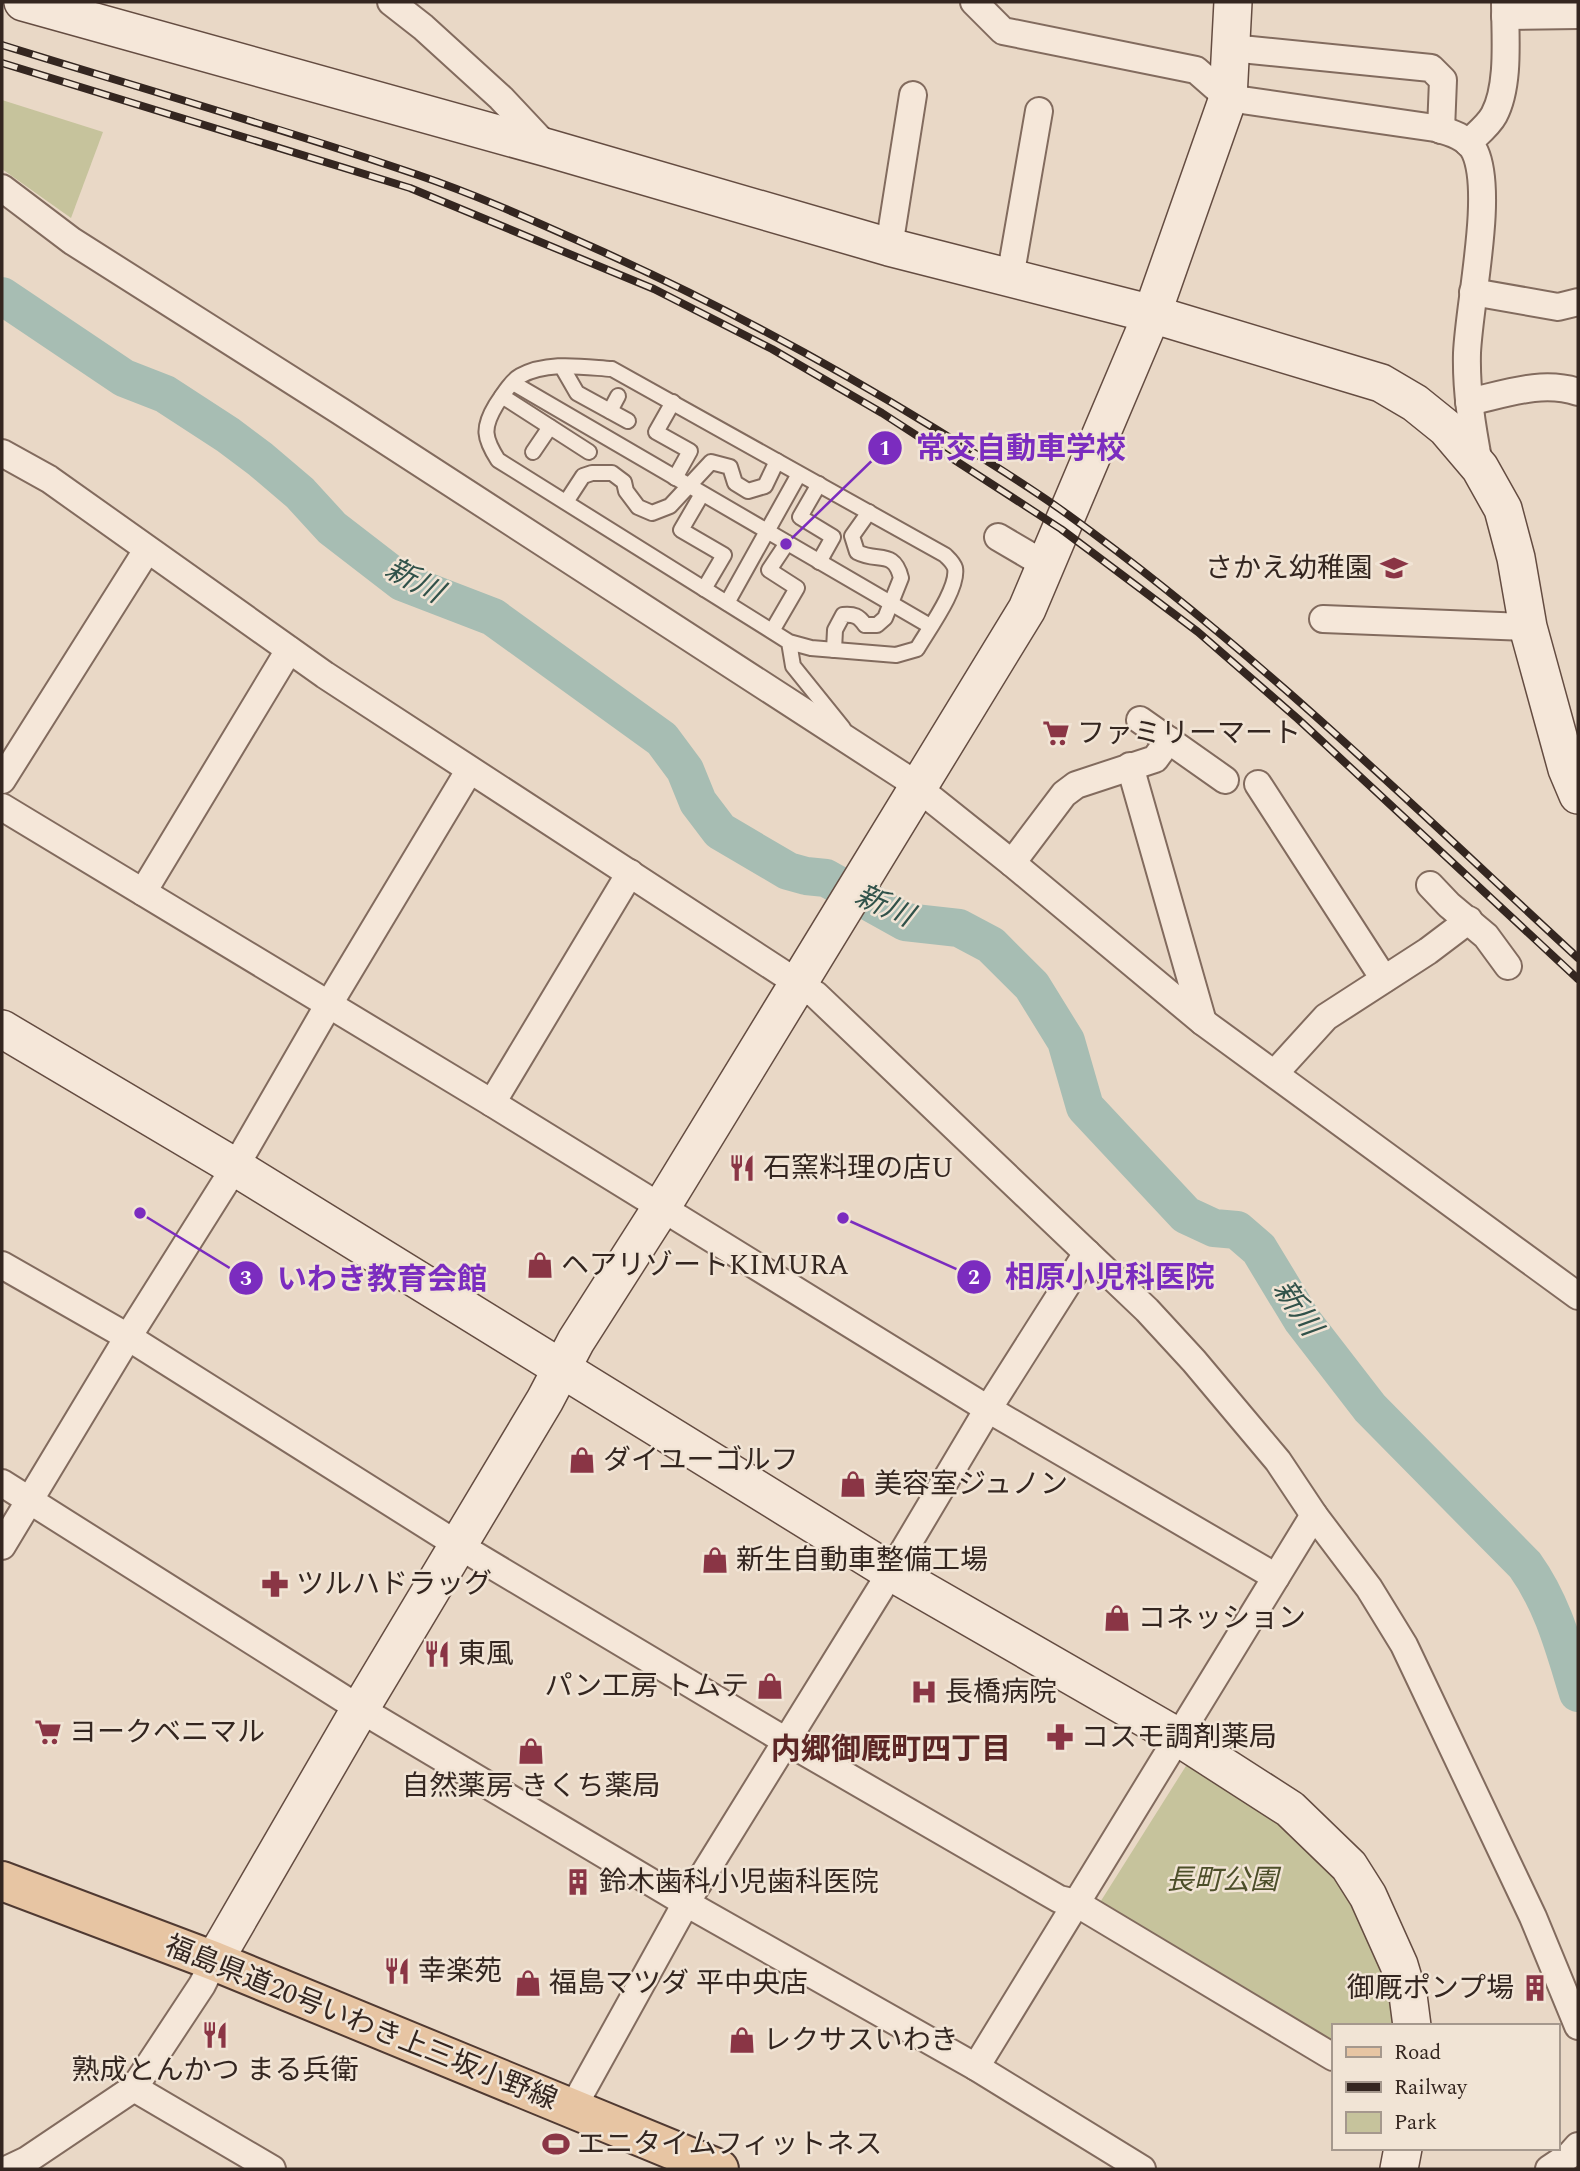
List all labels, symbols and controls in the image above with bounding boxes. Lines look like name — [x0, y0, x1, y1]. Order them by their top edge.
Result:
callout: 常交自動車学校 — [867, 422, 1140, 473]
text: 常交自動車学校 — [916, 426, 1126, 472]
text: 1 — [879, 433, 891, 465]
water label: 新川 — [377, 547, 454, 617]
place label: さかえ幼稚園 — [1205, 547, 1373, 590]
school or university icon: さかえ幼稚園 — [1379, 553, 1409, 583]
place label: ファミリーマート — [1077, 712, 1301, 755]
supermarket icon: ファミリーマート — [1041, 718, 1071, 748]
water label: 新川 — [847, 873, 924, 940]
place label: 石窯料理の店U — [763, 1147, 954, 1190]
restaurant icon: 石窯料理の店U — [727, 1153, 757, 1183]
place label: ヘアリゾートKIMURA — [561, 1244, 849, 1287]
shop icon: ヘアリゾートKIMURA — [525, 1250, 555, 1280]
callout: 相原小児科医院 — [956, 1251, 1229, 1302]
callout: いわき教育会館 — [228, 1253, 501, 1304]
text: 相原小児科医院 — [1005, 1255, 1215, 1301]
text: いわき教育会館 — [277, 1257, 487, 1303]
text: 2 — [968, 1262, 980, 1294]
text: 3 — [240, 1263, 252, 1295]
water label: 新川 — [1261, 1270, 1335, 1348]
place label: ダイユーゴルフ — [603, 1439, 798, 1482]
shop icon: ダイユーゴルフ — [567, 1445, 597, 1475]
place label: 美容室ジュノン — [874, 1463, 1068, 1506]
shop icon: 美容室ジュノン — [838, 1469, 868, 1499]
place label: 新生自動車整備工場 — [736, 1539, 988, 1582]
shop icon: 新生自動車整備工場 — [700, 1545, 730, 1575]
place label: ツルハドラッグ — [296, 1563, 492, 1606]
pharmacy icon: ツルハドラッグ — [260, 1569, 290, 1599]
place label: コネッション — [1138, 1597, 1306, 1640]
shop icon: コネッション — [1102, 1603, 1132, 1633]
place label: 東風 — [458, 1633, 514, 1676]
restaurant icon: 東風 — [422, 1639, 452, 1669]
place label: パン工房 トムテ — [545, 1665, 749, 1708]
shop icon: パン工房 トムテ — [755, 1671, 785, 1701]
place label: 長橋病院 — [945, 1671, 1057, 1714]
hospital icon: 長橋病院 — [909, 1677, 939, 1707]
place label: ヨークベニマル — [69, 1711, 265, 1754]
place label: コスモ調剤薬局 — [1081, 1716, 1277, 1759]
supermarket icon: ヨークベニマル — [33, 1717, 63, 1747]
pharmacy icon: コスモ調剤薬局 — [1045, 1722, 1075, 1752]
district label: 内郷御厩町四丁目 — [771, 1727, 1011, 1773]
shop icon: 自然薬房 きくち薬局 — [516, 1736, 546, 1766]
place label: 自然薬房 きくち薬局 — [401, 1765, 661, 1808]
park label: 長町公園 — [1166, 1859, 1282, 1902]
place label: 鈴木歯科小児歯科医院 — [599, 1861, 879, 1904]
building icon: 鈴木歯科小児歯科医院 — [563, 1867, 593, 1897]
street label: 福島県道20号いわき上三坂小野線 — [158, 1924, 564, 2122]
place label: 幸楽苑 — [418, 1950, 502, 1993]
restaurant icon: 幸楽苑 — [382, 1956, 412, 1986]
place label: 福島マツダ 平中央店 — [549, 1962, 808, 2005]
place label: 御厩ポンプ場 — [1347, 1967, 1514, 2010]
shop icon: 福島マツダ 平中央店 — [513, 1968, 543, 1998]
building icon: 御厩ポンプ場 — [1520, 1973, 1550, 2003]
place label: レクサスいわき — [763, 2019, 958, 2062]
restaurant icon: 熟成とんかつ まる兵衛 — [200, 2020, 230, 2050]
legend — [1332, 2024, 1559, 2150]
shop icon: レクサスいわき — [727, 2025, 757, 2055]
text: Road — [1394, 2037, 1441, 2069]
place label: 熟成とんかつ まる兵衛 — [71, 2049, 359, 2092]
text: Railway — [1394, 2072, 1468, 2104]
text: Park — [1394, 2107, 1438, 2139]
place label: エニタイムフィットネス — [577, 2123, 882, 2166]
sports icon: エニタイムフィットネス — [541, 2129, 571, 2159]

